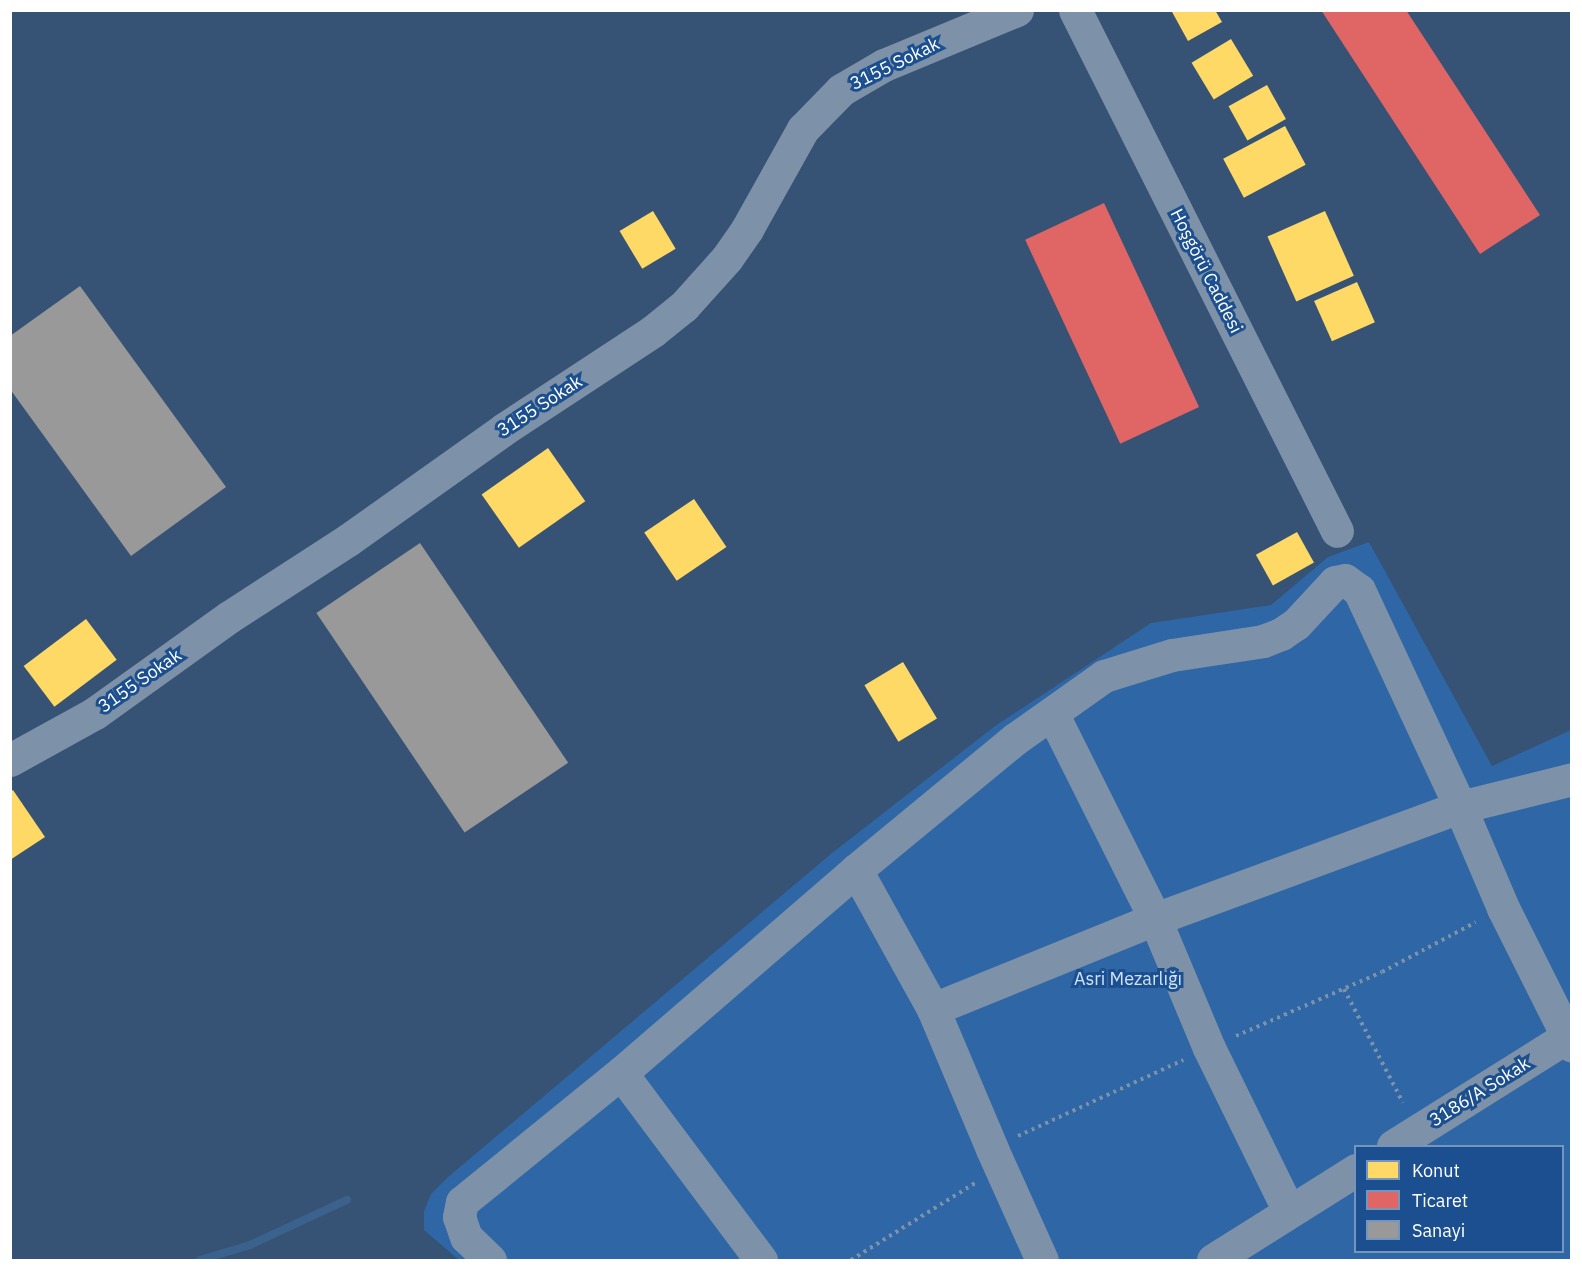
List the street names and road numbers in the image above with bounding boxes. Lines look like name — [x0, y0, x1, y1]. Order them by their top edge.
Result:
street label: 3155 Sokak — [847, 33, 943, 95]
street label: Hoşgörü Caddesi — [1165, 205, 1247, 337]
street label: 3155 Sokak — [494, 371, 586, 441]
street label: 3155 Sokak — [94, 644, 186, 718]
street label: 3186/A Sokak — [1426, 1053, 1534, 1131]

